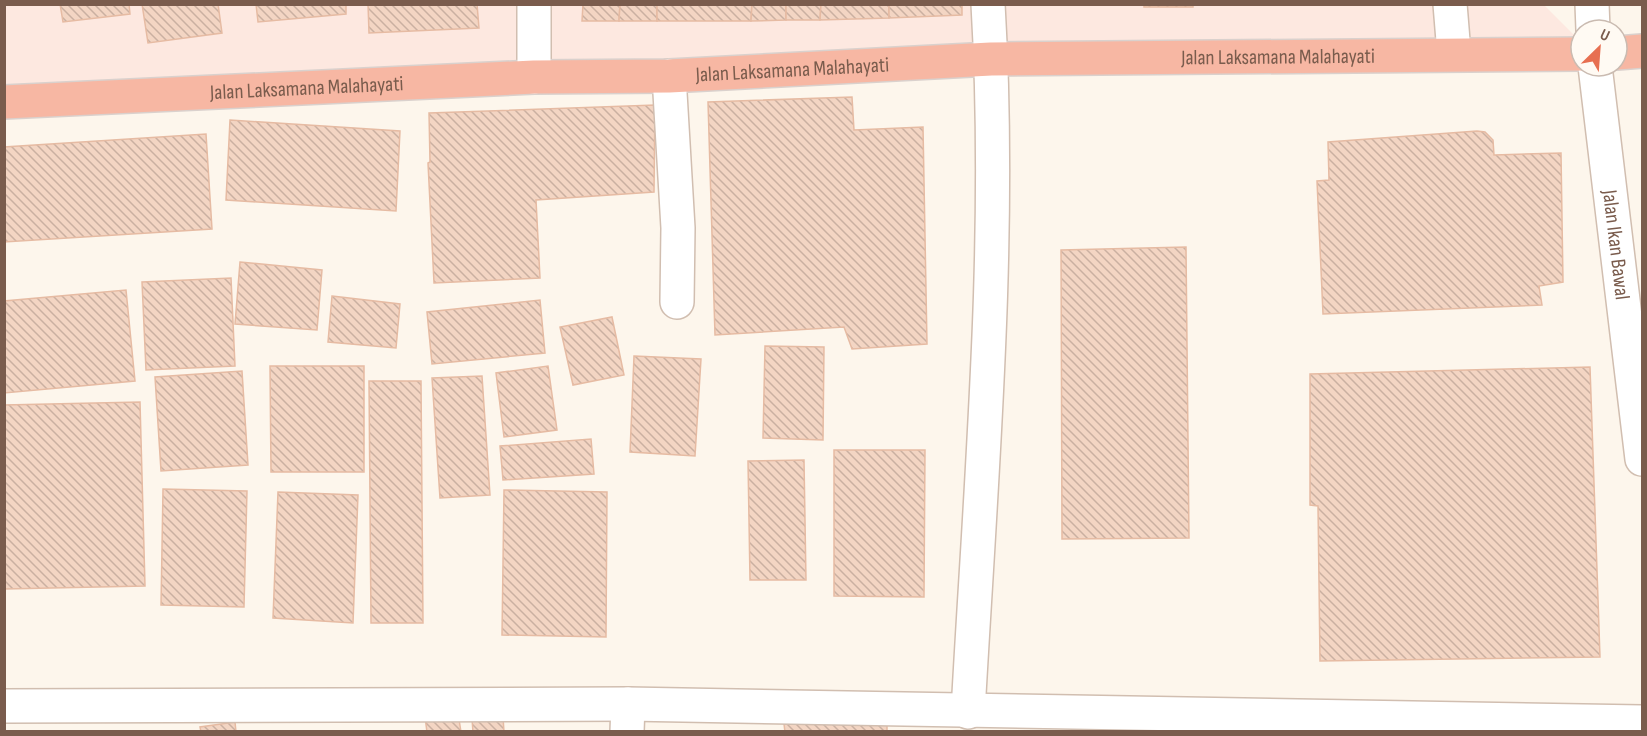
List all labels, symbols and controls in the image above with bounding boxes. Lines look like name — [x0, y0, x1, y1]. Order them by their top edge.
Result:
north arrow — [1569, 18, 1629, 78]
text: U — [1597, 25, 1613, 46]
street label: Jalan Laksamana Malahayati — [1180, 43, 1375, 70]
street label: Jalan Laksamana Malahayati — [694, 52, 890, 87]
street label: Jalan Laksamana Malahayati — [208, 71, 404, 105]
street label: Jalan Ikan Bawal — [1597, 187, 1635, 301]

